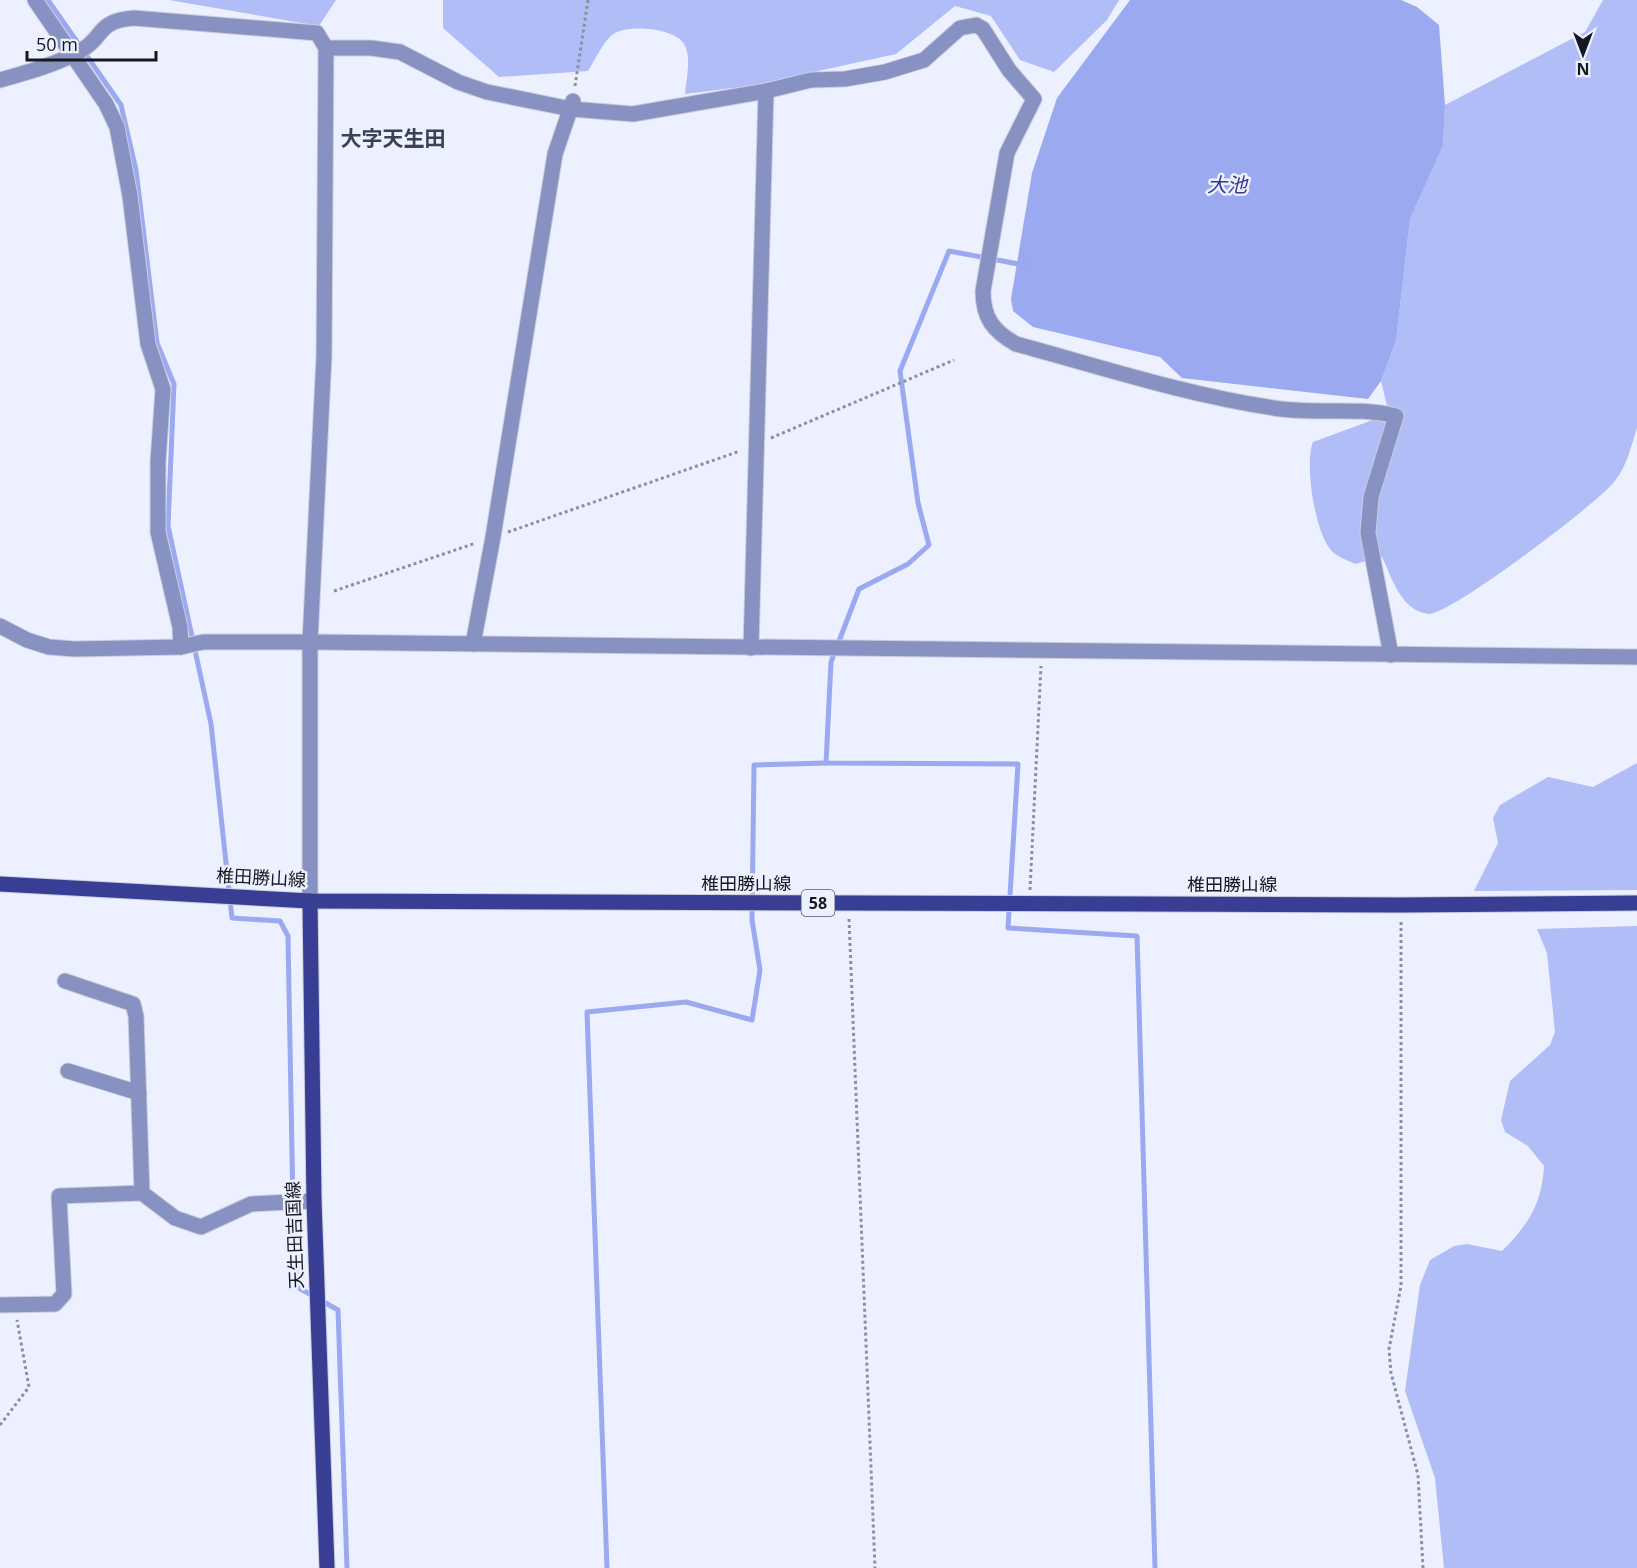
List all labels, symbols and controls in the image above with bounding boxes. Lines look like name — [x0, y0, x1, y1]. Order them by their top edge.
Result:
scale bar — [27, 24, 156, 62]
north arrow — [1553, 24, 1613, 84]
text: 50 m — [36, 32, 78, 56]
text: N — [1576, 58, 1590, 80]
district label: 大字天生田 — [341, 124, 446, 152]
water label: 大池 — [1207, 171, 1249, 198]
street label: 椎田勝山線 — [215, 863, 307, 891]
street label: 椎田勝山線 — [701, 871, 791, 895]
street label: 椎田勝山線 — [1187, 872, 1277, 896]
road number: 58 — [802, 890, 834, 916]
street label: 天生田吉国線 — [280, 1181, 308, 1289]

